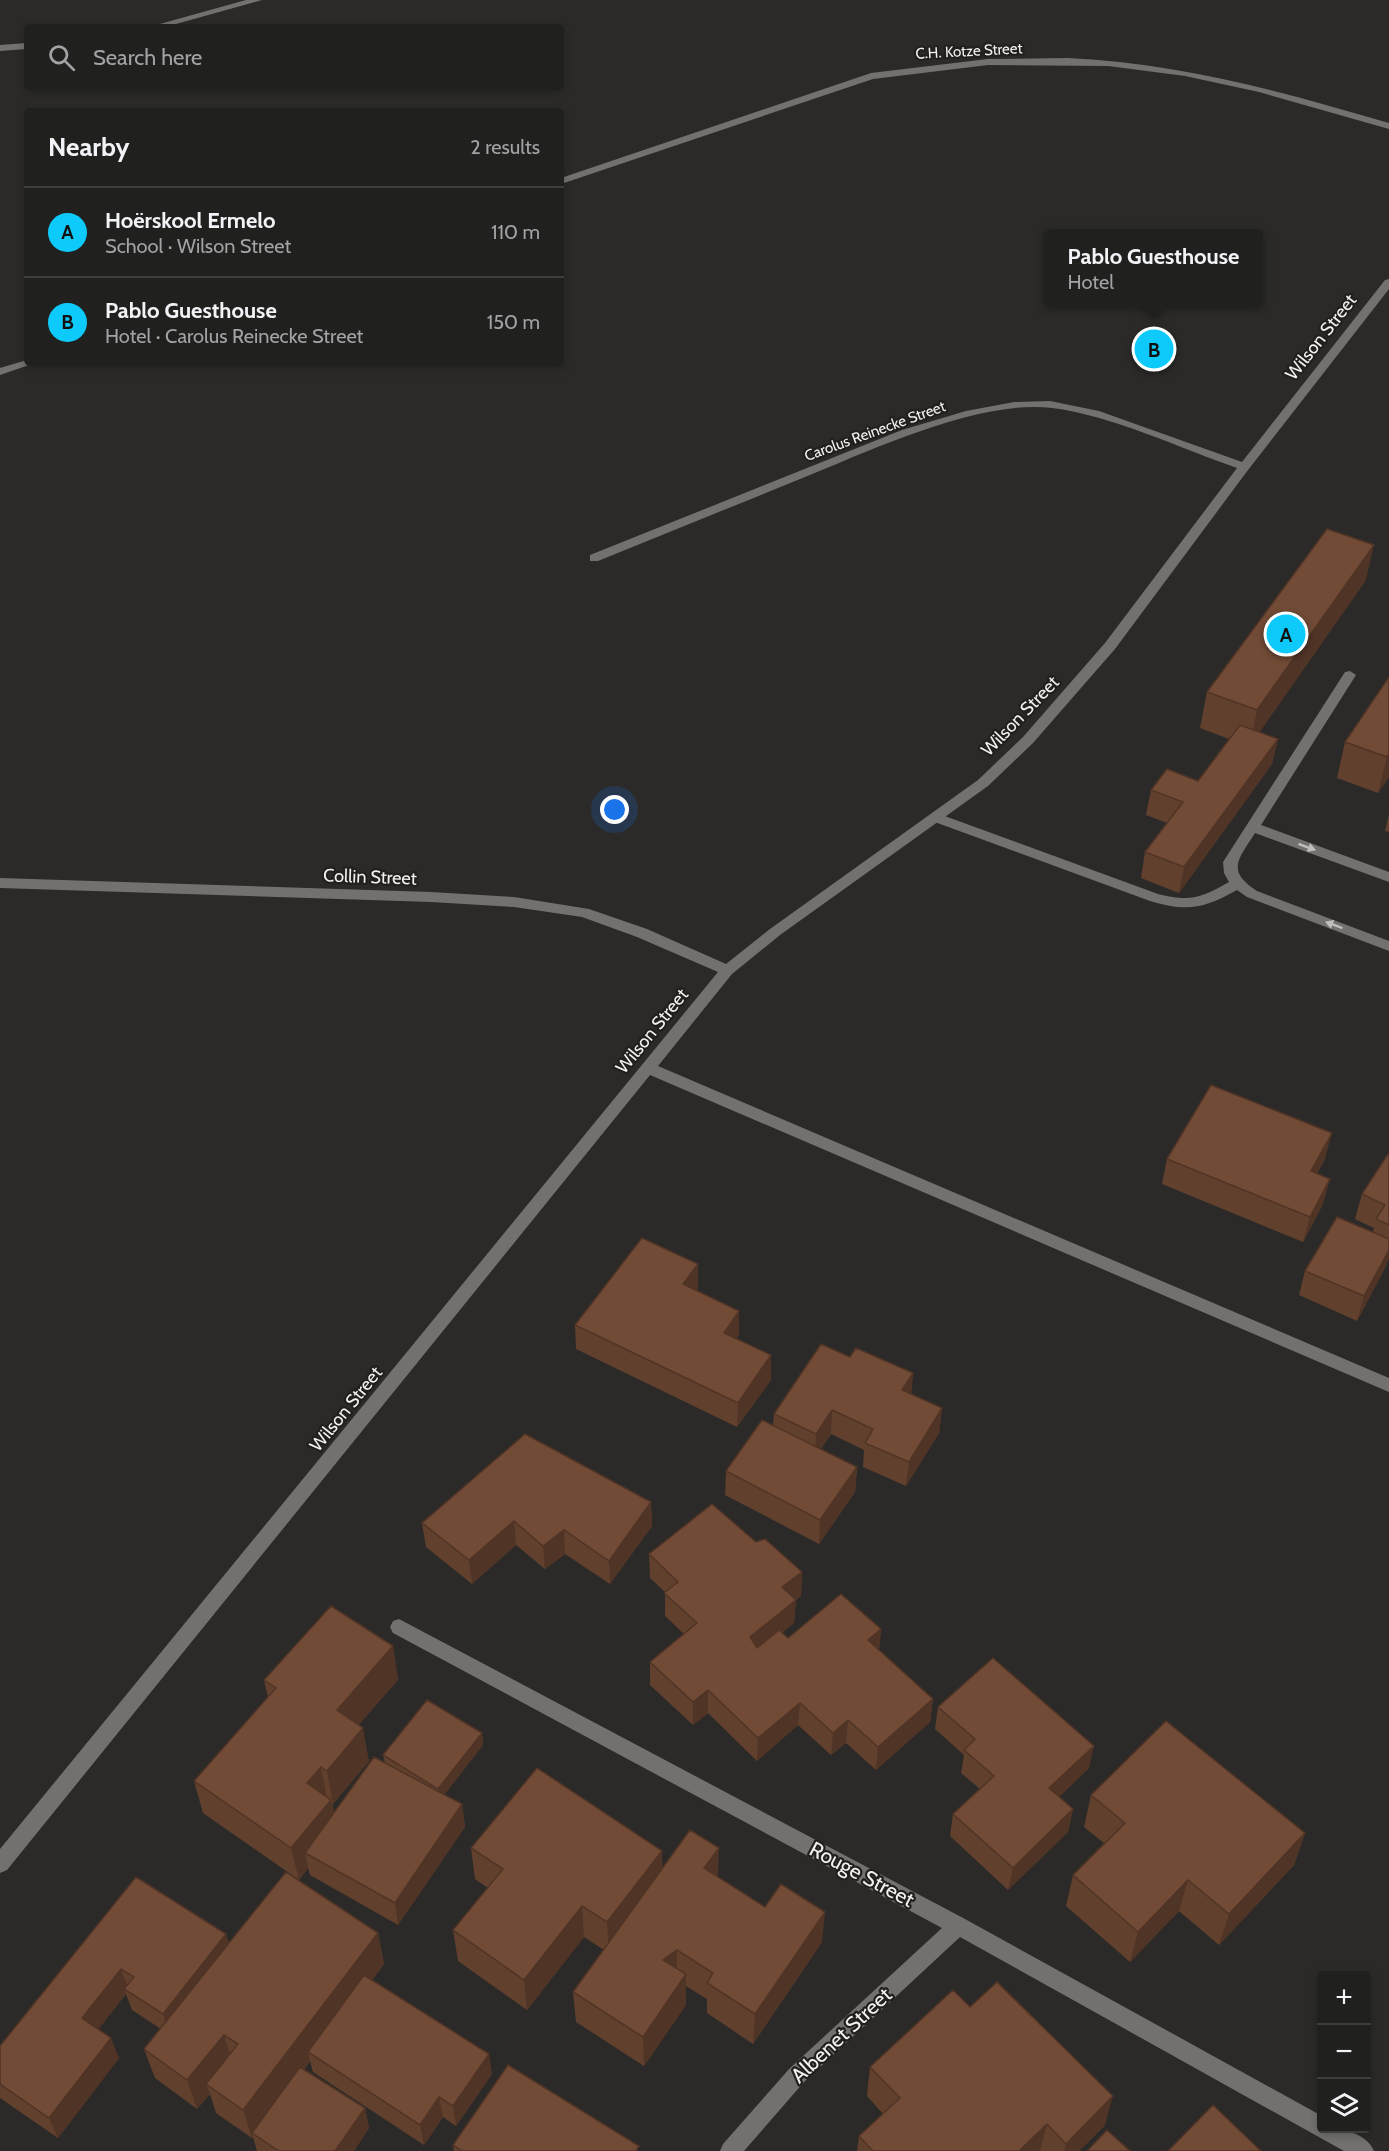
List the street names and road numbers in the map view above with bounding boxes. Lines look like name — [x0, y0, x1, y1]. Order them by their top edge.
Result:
street label: C.H. Kotze Street — [915, 39, 1023, 63]
street label: Wilson Street — [1281, 290, 1361, 384]
street label: Carolus Reinecke Street — [802, 397, 948, 465]
street label: Wilson Street — [976, 671, 1064, 761]
street label: Collin Street — [323, 864, 417, 890]
street label: Wilson Street — [611, 984, 693, 1078]
street label: Wilson Street — [305, 1362, 387, 1456]
street label: Rouge Street — [805, 1836, 919, 1912]
street label: Albenet Street — [786, 1982, 896, 2088]

